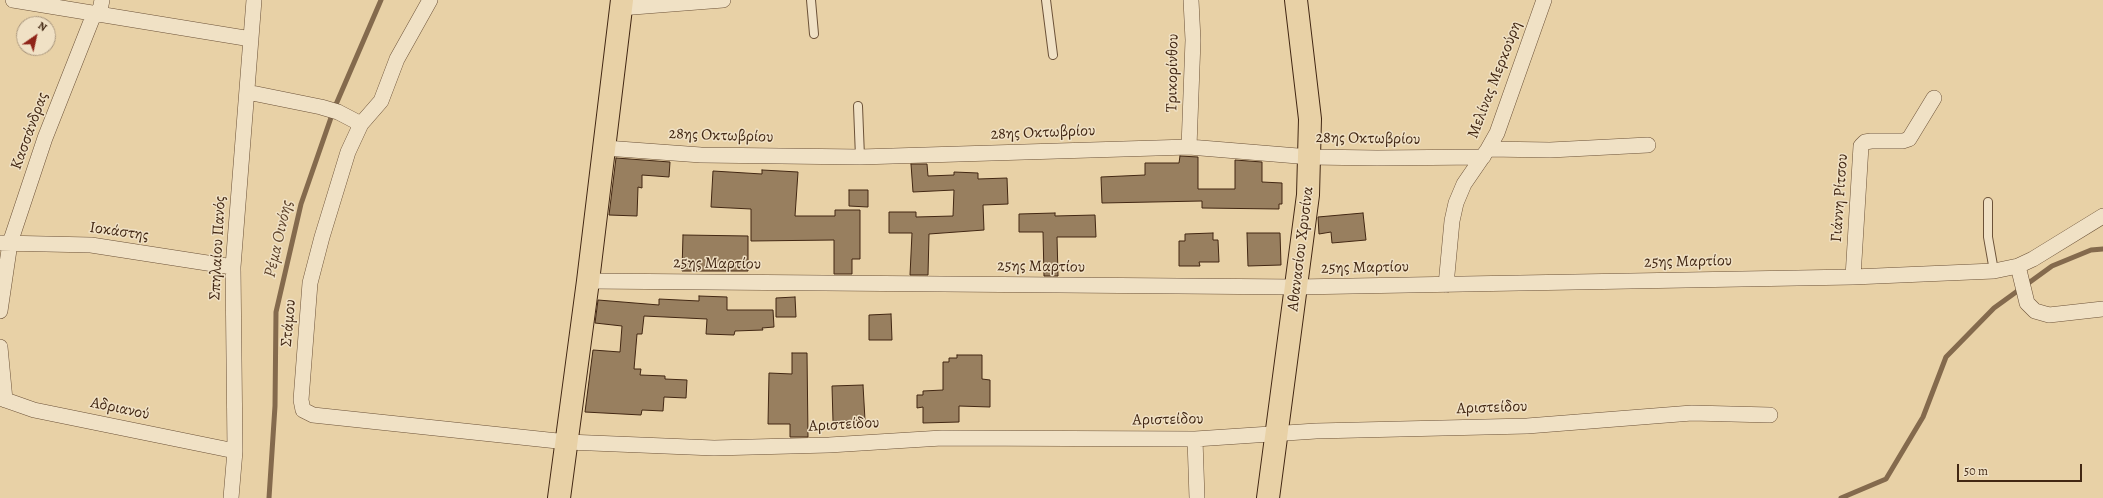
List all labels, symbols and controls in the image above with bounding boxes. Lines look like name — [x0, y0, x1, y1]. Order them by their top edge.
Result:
north arrow — [16, 16, 56, 56]
text: N — [35, 18, 50, 35]
street label: Μελίνας Μερκούρη — [1464, 19, 1526, 141]
street label: Τρικορίνθου — [1163, 34, 1183, 112]
street label: Κασσάνδρας — [7, 90, 53, 172]
street label: 28ης Οκτωβρίου — [990, 122, 1096, 144]
street label: 28ης Οκτωβρίου — [668, 125, 774, 147]
street label: 28ης Οκτωβρίου — [1315, 128, 1421, 150]
street label: Γιάννη Ρίτσου — [1827, 153, 1853, 243]
street label: Αθανασίου Χρυσίνα — [1284, 186, 1318, 312]
street label: Σπηλαίου Πανός — [206, 195, 230, 301]
water label: Ρέμα Οινόης — [260, 198, 298, 280]
street label: Ιοκάστης — [88, 218, 150, 246]
street label: 25ης Μαρτίου — [1644, 252, 1732, 272]
street label: 25ης Μαρτίου — [673, 254, 761, 274]
street label: 25ης Μαρτίου — [997, 257, 1085, 277]
street label: 25ης Μαρτίου — [1321, 258, 1409, 278]
street label: Στάμου — [277, 298, 301, 348]
street label: Αδριανού — [89, 393, 151, 425]
street label: Αριστείδου — [1456, 397, 1528, 419]
street label: Αριστείδου — [1132, 410, 1204, 430]
street label: Αριστείδου — [808, 414, 880, 436]
scale bar — [1959, 456, 2084, 482]
text: 50 m — [1964, 463, 1988, 479]

